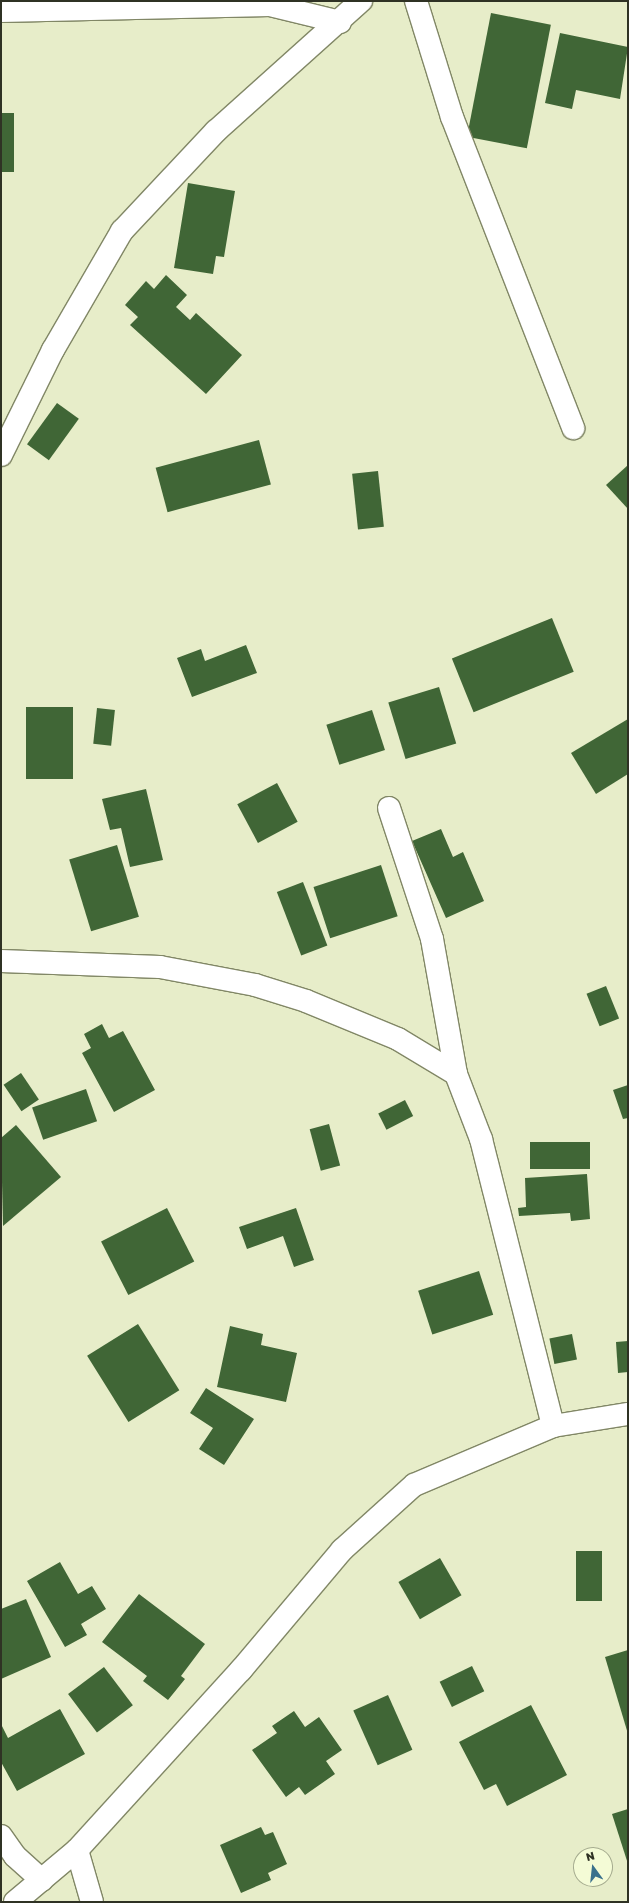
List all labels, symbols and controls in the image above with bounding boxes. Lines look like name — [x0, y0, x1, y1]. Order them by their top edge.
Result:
north arrow — [573, 1847, 613, 1887]
text: N — [584, 1849, 596, 1863]

